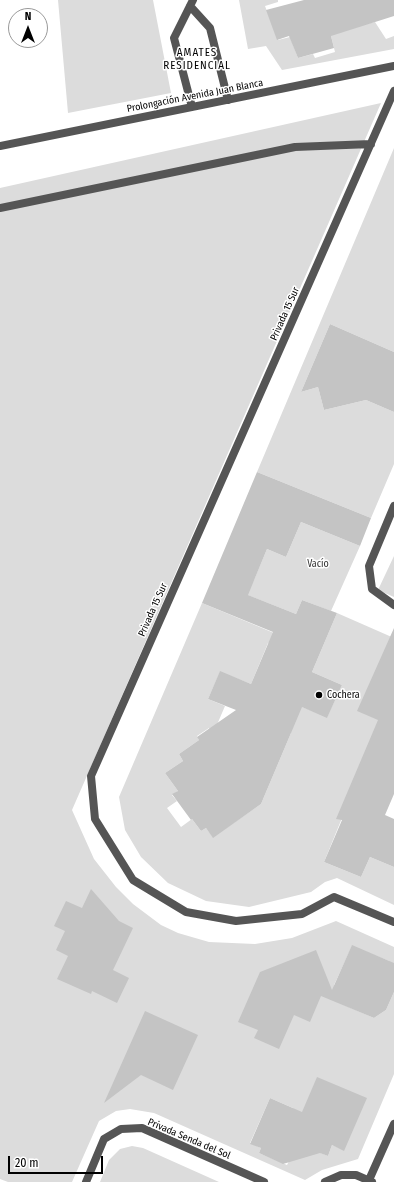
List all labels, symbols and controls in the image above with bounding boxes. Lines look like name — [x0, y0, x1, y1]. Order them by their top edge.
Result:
north arrow — [8, 8, 48, 48]
text: N — [25, 10, 31, 23]
district label: AMATES RESIDENCIAL — [163, 46, 231, 72]
street label: Prolongación Avenida Juan Blanca — [126, 77, 264, 115]
street label: Privada 15 Sur — [268, 285, 302, 343]
park label: Vacío — [307, 558, 329, 570]
street label: Privada 15 Sur — [136, 581, 170, 639]
place label: Cochera — [327, 689, 360, 701]
marker: Cochera — [314, 690, 324, 700]
street label: Privada Senda del Sol — [146, 1116, 232, 1162]
scale bar — [10, 1148, 105, 1174]
text: 20 m — [15, 1156, 39, 1170]

